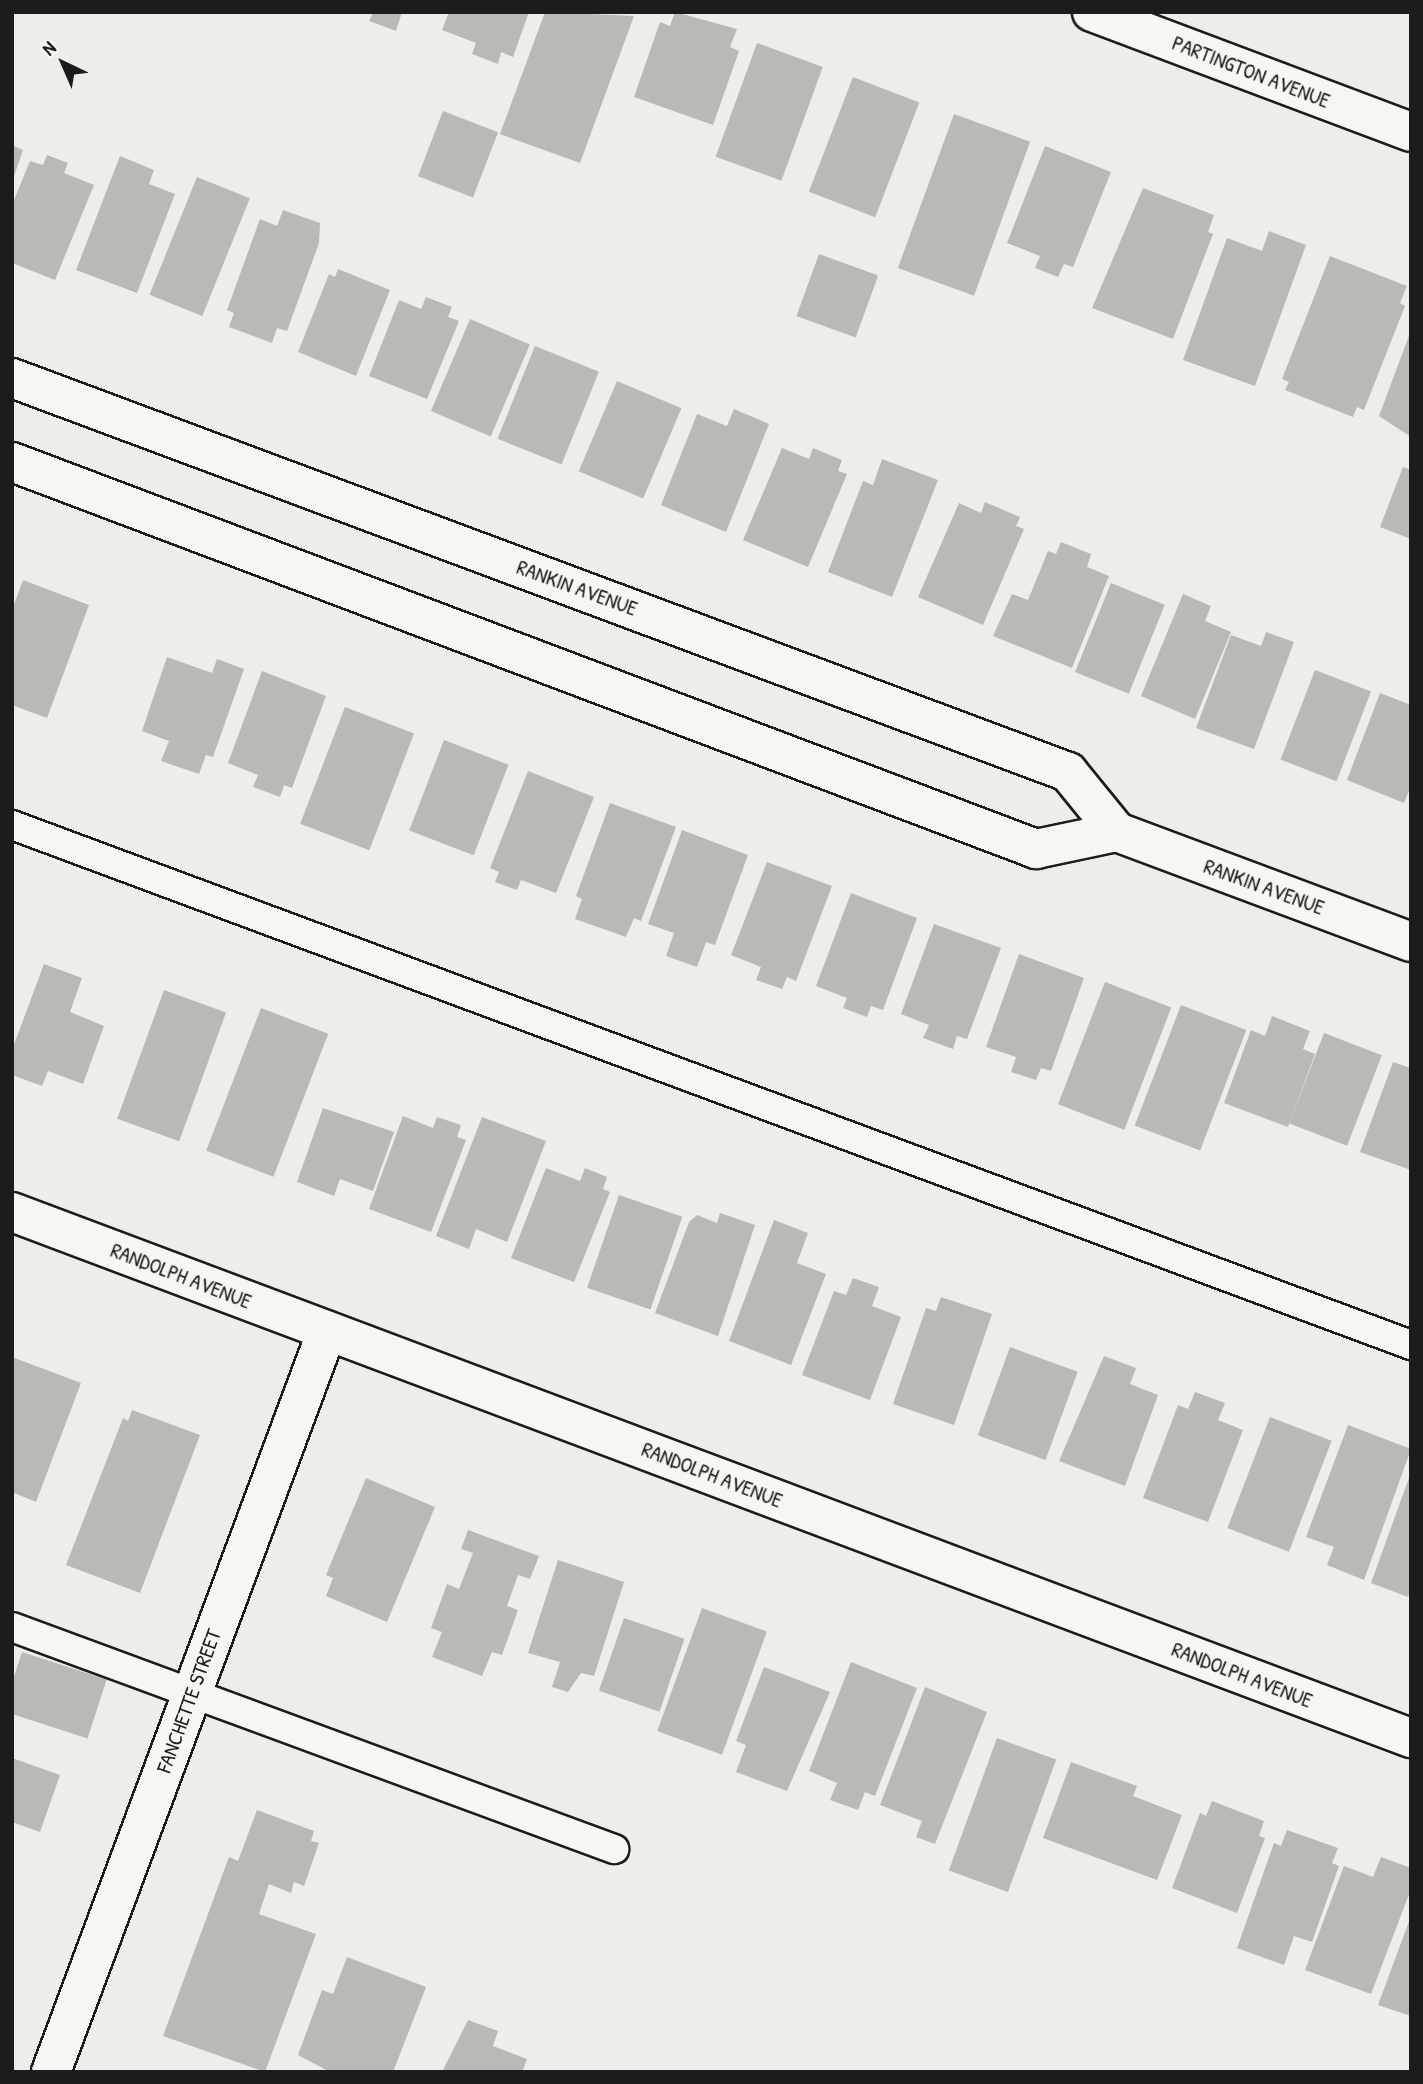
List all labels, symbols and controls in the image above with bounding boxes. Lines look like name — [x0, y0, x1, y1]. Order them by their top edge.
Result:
north arrow — [28, 28, 98, 98]
street label: PARTINGTON AVENUE — [1169, 30, 1333, 114]
text: N — [36, 35, 61, 61]
street label: RANKIN AVENUE — [513, 555, 641, 621]
street label: RANKIN AVENUE — [1200, 854, 1328, 920]
street label: RANDOLPH AVENUE — [107, 1238, 255, 1314]
street label: RANDOLPH AVENUE — [638, 1437, 786, 1513]
street label: FANCHETTE STREET — [151, 1626, 227, 1776]
street label: RANDOLPH AVENUE — [1168, 1637, 1316, 1713]

